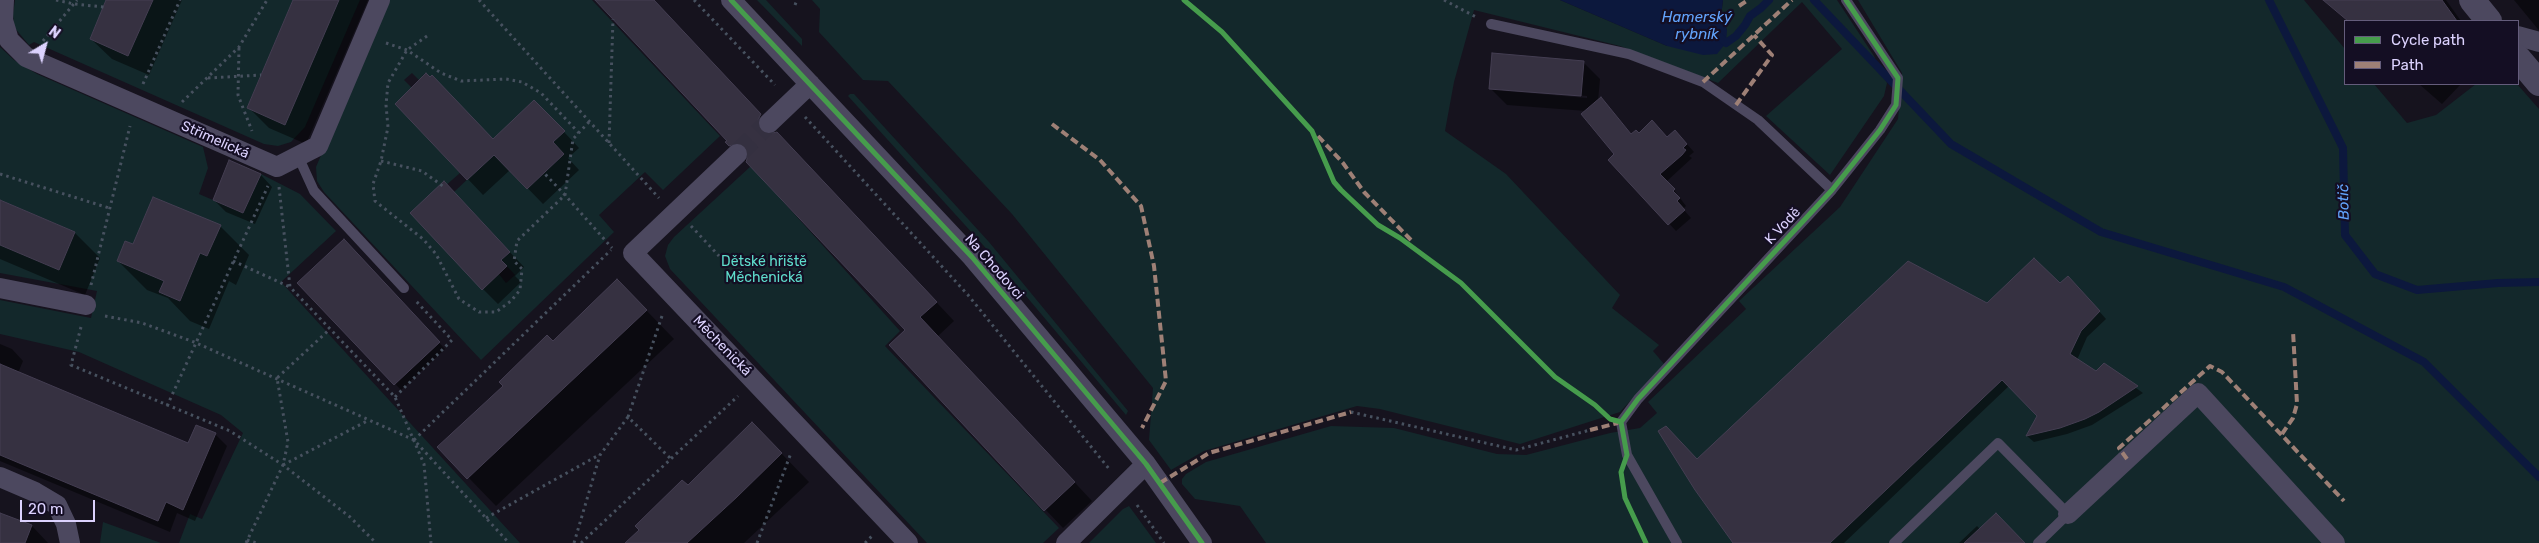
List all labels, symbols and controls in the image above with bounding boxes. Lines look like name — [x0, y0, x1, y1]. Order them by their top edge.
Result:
water label: Hamerský rybník — [1662, 9, 1732, 44]
north arrow — [20, 20, 70, 70]
legend — [2344, 20, 2519, 85]
text: N — [45, 23, 63, 42]
text: Cycle path — [2391, 31, 2465, 49]
text: Path — [2391, 56, 2424, 74]
street label: Střimelická — [178, 118, 252, 162]
water label: Botič — [2335, 184, 2353, 220]
street label: K Vodě — [1762, 204, 1804, 248]
street label: Na Chodovci — [961, 231, 1027, 303]
park label: Dětské hřiště Měchenická — [721, 254, 807, 286]
street label: Měchenická — [689, 312, 755, 380]
scale bar — [22, 490, 98, 522]
text: 20 m — [28, 500, 63, 518]

